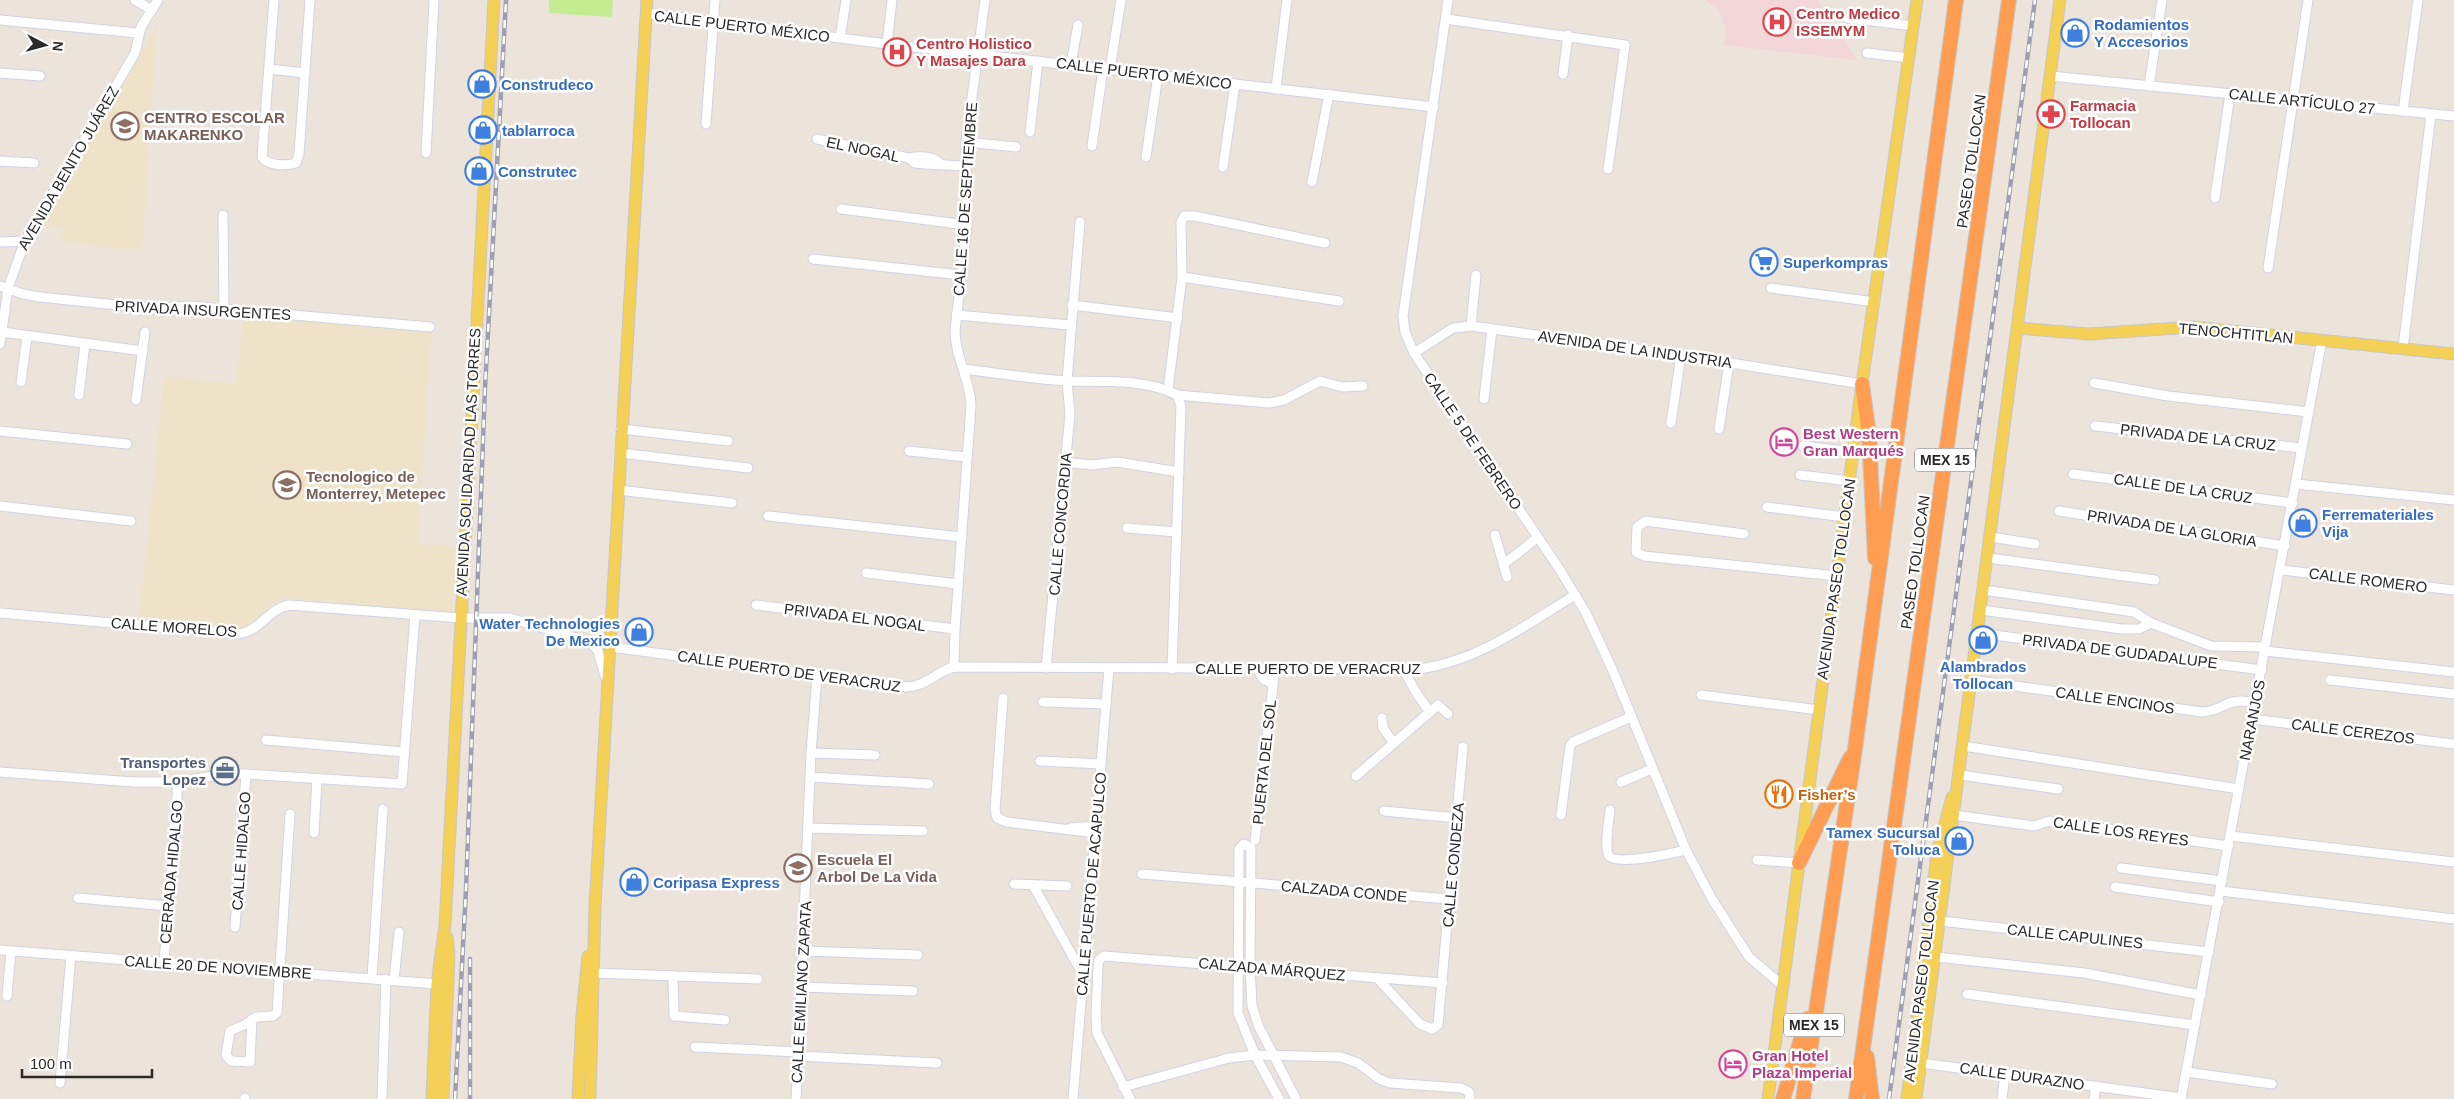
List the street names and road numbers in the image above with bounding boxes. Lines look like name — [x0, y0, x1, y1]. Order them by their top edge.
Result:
street label: CALLE PUERTO MÉXICO — [653, 7, 831, 45]
street label: CALLE PUERTO MÉXICO — [1055, 54, 1233, 92]
street label: AVENIDA BENITO JUÁREZ — [14, 83, 122, 253]
street label: CALLE ARTÍCULO 27 — [2228, 85, 2376, 117]
street label: PASEO TOLLOCAN — [1953, 93, 1989, 229]
street label: CALLE 16 DE SEPTIEMBRE — [950, 102, 980, 296]
street label: EL NOGAL — [825, 133, 901, 165]
street label: PRIVADA INSURGENTES — [114, 297, 292, 323]
street label: TENOCHTITLAN — [2178, 320, 2294, 346]
street label: AVENIDA DE LA INDUSTRIA — [1537, 327, 1733, 371]
street label: AVENIDA SOLIDARIDAD LAS TORRES — [452, 328, 484, 596]
street label: CALLE 5 DE FEBRERO — [1421, 369, 1525, 513]
street label: PRIVADA DE LA CRUZ — [2119, 420, 2277, 454]
road number: MEX 15 — [1915, 448, 1975, 472]
street label: CALLE CONCORDIA — [1045, 452, 1075, 596]
street label: CALLE DE LA CRUZ — [2112, 470, 2254, 506]
street label: AVENIDA PASEO TOLLOCAN — [1813, 477, 1859, 681]
street label: PASEO TOLLOCAN — [1897, 494, 1933, 630]
street label: PRIVADA DE LA GLORIA — [2086, 506, 2258, 550]
street label: CALLE ROMERO — [2308, 564, 2428, 596]
street label: PRIVADA EL NOGAL — [783, 600, 927, 634]
street label: CALLE MORELOS — [110, 614, 238, 640]
street label: PRIVADA DE GUDADALUPE — [2021, 631, 2219, 671]
street label: CALLE PUERTO DE VERACRUZ — [676, 647, 902, 695]
street label: CALLE PUERTO DE VERACRUZ — [1195, 660, 1421, 677]
street label: NARANJOS — [2236, 678, 2268, 762]
street label: CALLE ENCINOS — [2054, 683, 2176, 717]
street label: PUERTA DEL SOL — [1249, 699, 1279, 825]
street label: CALLE CEREZOS — [2290, 715, 2416, 747]
street label: CALLE PUERTO DE ACAPULCO — [1073, 771, 1109, 997]
street label: CALLE HIDALGO — [228, 791, 254, 911]
street label: CERRADA HIDALGO — [156, 799, 186, 945]
street label: CALLE CONDEZA — [1439, 802, 1467, 928]
street label: CALLE LOS REYES — [2052, 813, 2190, 849]
street label: CALZADA CONDE — [1280, 877, 1408, 905]
street label: AVENIDA PASEO TOLLOCAN — [1900, 879, 1942, 1083]
street label: CALLE EMILIANO ZAPATA — [788, 900, 814, 1084]
street label: CALLE CAPULINES — [2006, 920, 2144, 952]
street label: CALLE 20 DE NOVIEMBRE — [124, 952, 312, 982]
street label: CALZADA MÁRQUEZ — [1198, 954, 1346, 984]
road number: MEX 15 — [1784, 1014, 1844, 1036]
street label: CALLE DURAZNO — [1958, 1059, 2086, 1093]

